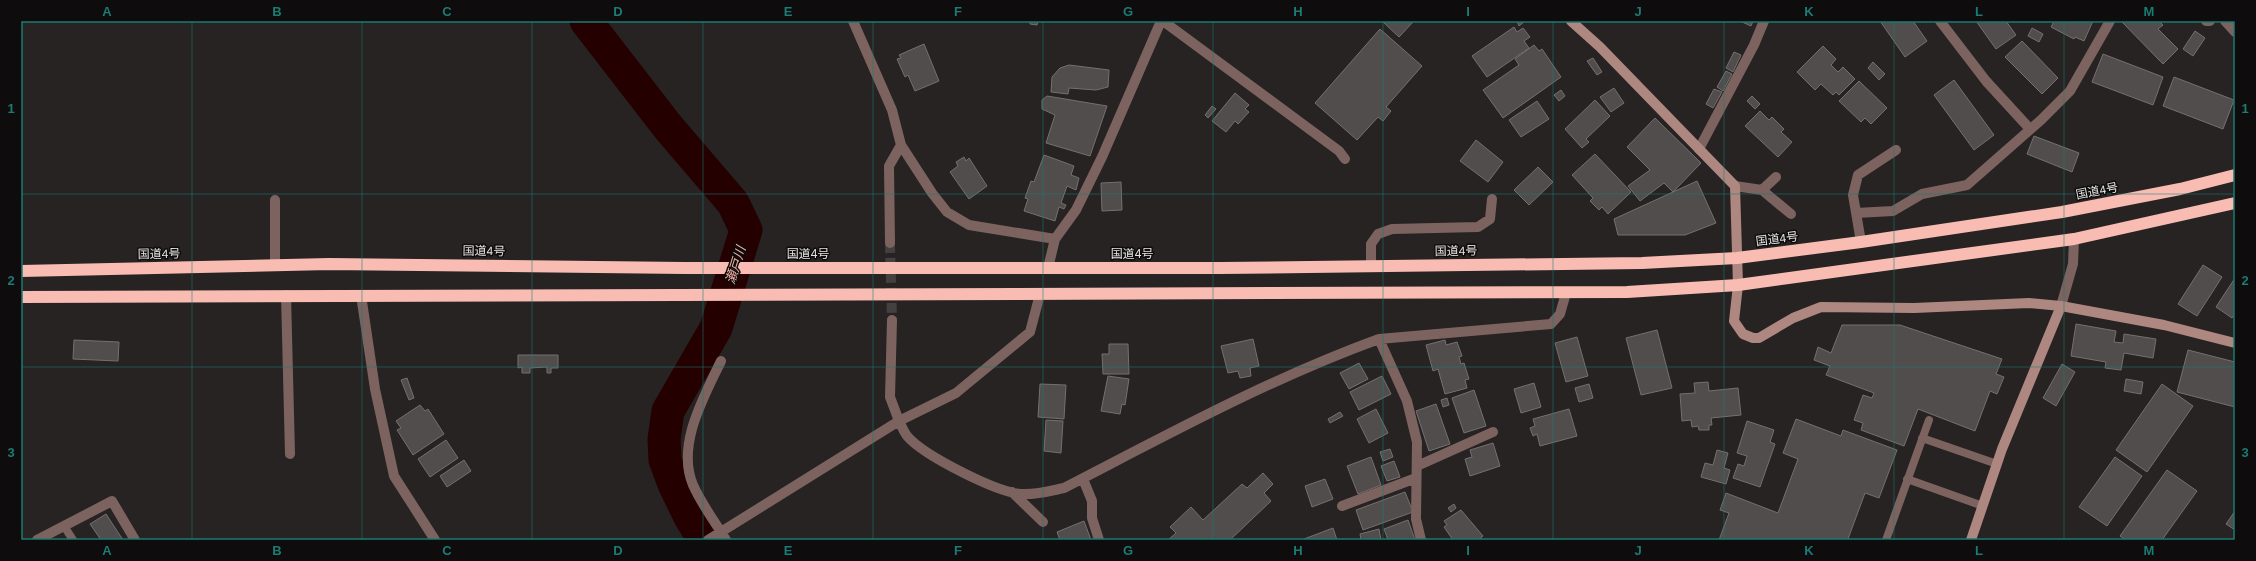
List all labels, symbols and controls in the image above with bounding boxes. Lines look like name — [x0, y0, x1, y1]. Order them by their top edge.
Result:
text: A — [102, 4, 112, 19]
text: B — [272, 4, 282, 19]
text: C — [442, 4, 452, 19]
text: D — [613, 4, 623, 19]
text: E — [784, 4, 793, 19]
text: F — [954, 4, 962, 19]
text: G — [1123, 4, 1133, 19]
text: H — [1293, 4, 1303, 19]
text: I — [1466, 4, 1470, 19]
text: J — [1634, 4, 1642, 19]
text: K — [1804, 4, 1814, 19]
text: L — [1975, 4, 1983, 19]
text: M — [2144, 4, 2154, 19]
text: 1 — [7, 101, 15, 116]
text: 1 — [2241, 101, 2249, 116]
street label: 国道4号 — [2075, 180, 2119, 202]
street label: 国道4号 — [1755, 229, 1799, 249]
water label: 瀬戸川 — [723, 242, 749, 286]
street label: 国道4号 — [463, 244, 505, 258]
street label: 国道4号 — [1435, 244, 1477, 258]
street label: 国道4号 — [138, 247, 180, 261]
street label: 国道4号 — [787, 247, 829, 261]
street label: 国道4号 — [1111, 247, 1153, 261]
text: 2 — [7, 273, 15, 288]
text: 2 — [2241, 273, 2249, 288]
text: 3 — [7, 445, 15, 460]
text: 3 — [2241, 445, 2249, 460]
text: A — [102, 543, 112, 558]
text: B — [272, 543, 282, 558]
text: C — [442, 543, 452, 558]
text: D — [613, 543, 623, 558]
text: E — [784, 543, 793, 558]
text: F — [954, 543, 962, 558]
text: G — [1123, 543, 1133, 558]
text: H — [1293, 543, 1303, 558]
text: I — [1466, 543, 1470, 558]
text: J — [1634, 543, 1642, 558]
text: K — [1804, 543, 1814, 558]
text: L — [1975, 543, 1983, 558]
text: M — [2144, 543, 2154, 558]

